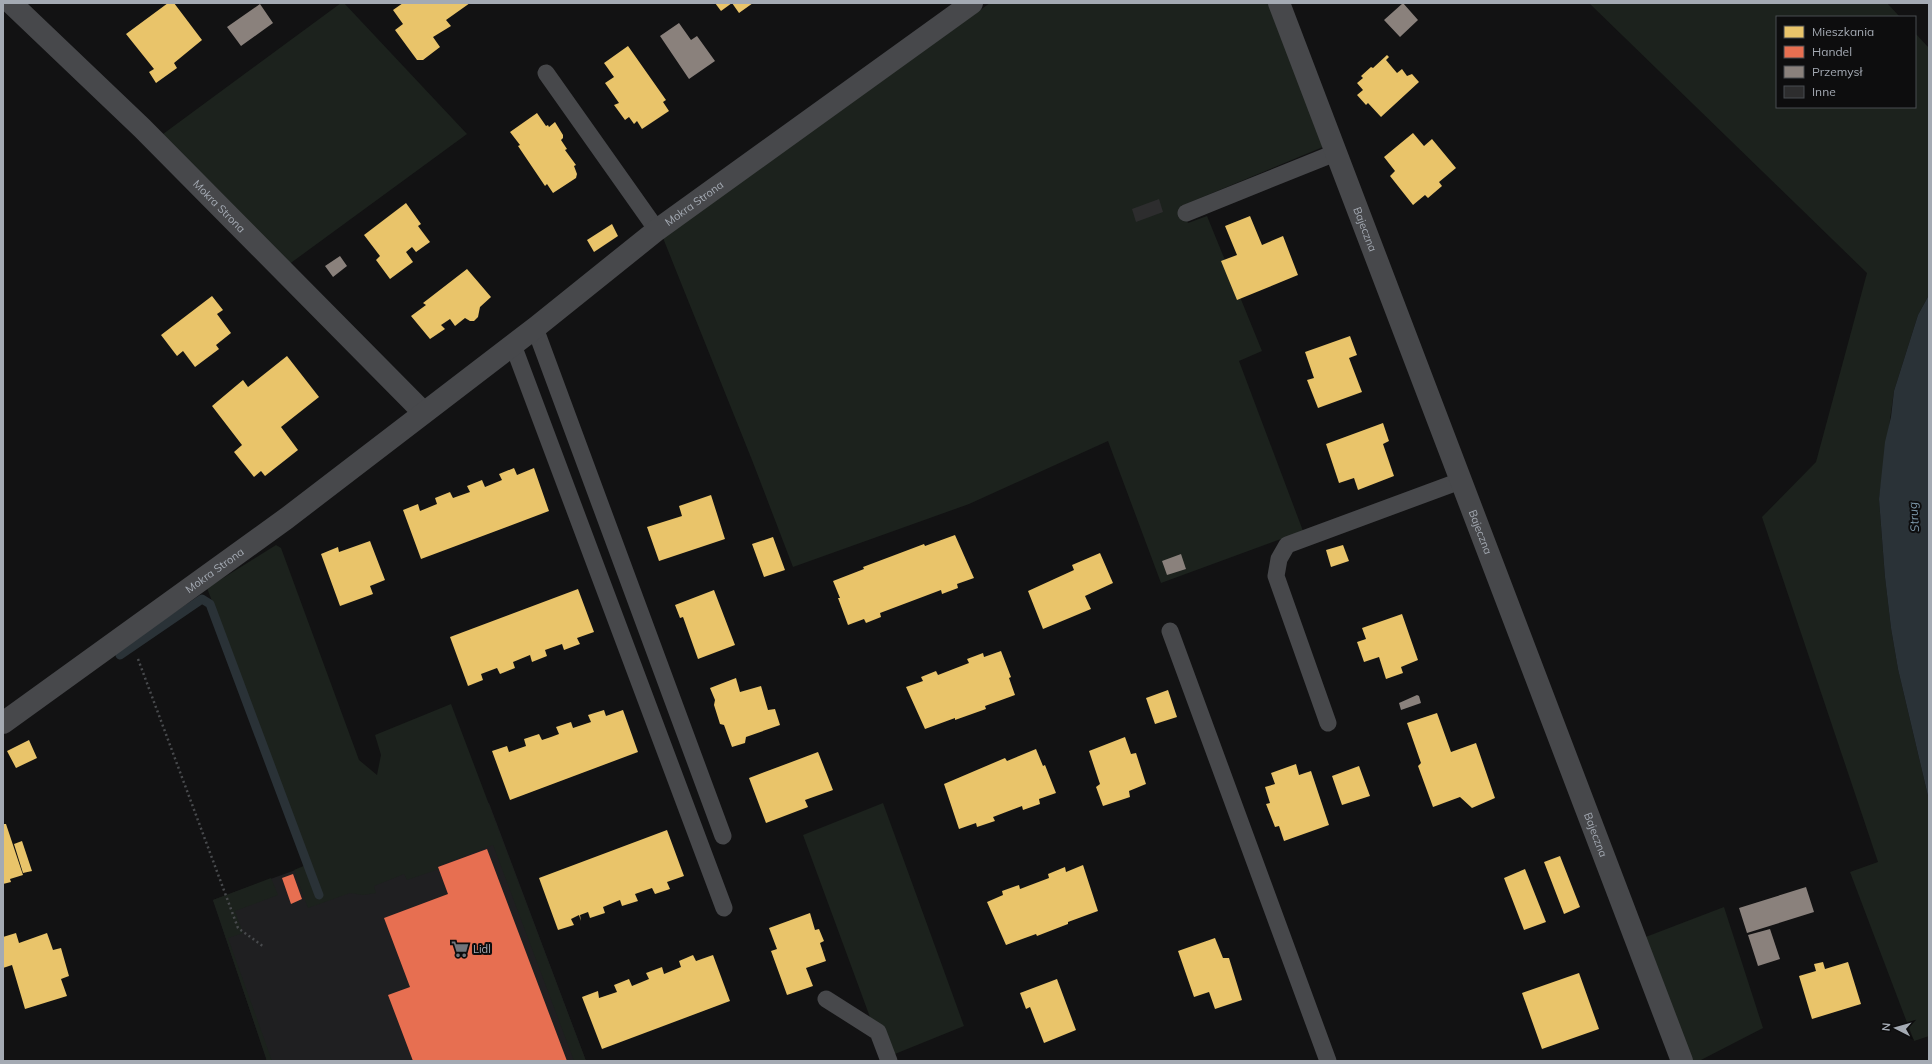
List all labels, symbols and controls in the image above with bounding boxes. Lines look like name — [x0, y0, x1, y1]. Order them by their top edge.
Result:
legend — [1776, 16, 1916, 108]
text: Mieszkania — [1812, 24, 1874, 39]
text: Handel — [1812, 44, 1852, 59]
text: Przemysł — [1812, 64, 1863, 79]
text: Inne — [1812, 84, 1836, 99]
street label: Mokra Strona — [190, 177, 248, 236]
street label: Mokra Strona — [662, 177, 726, 229]
street label: Bajeczna — [1350, 205, 1380, 254]
water label: Strug — [1905, 501, 1922, 533]
street label: Bajeczna — [1466, 508, 1495, 556]
street label: Mokra Strona — [183, 544, 247, 596]
street label: Bajeczna — [1581, 810, 1611, 859]
supermarket icon: Lidl — [450, 939, 470, 959]
place label: Lidl — [473, 942, 491, 956]
north arrow — [1876, 1008, 1916, 1048]
text: N — [1879, 1022, 1893, 1032]

